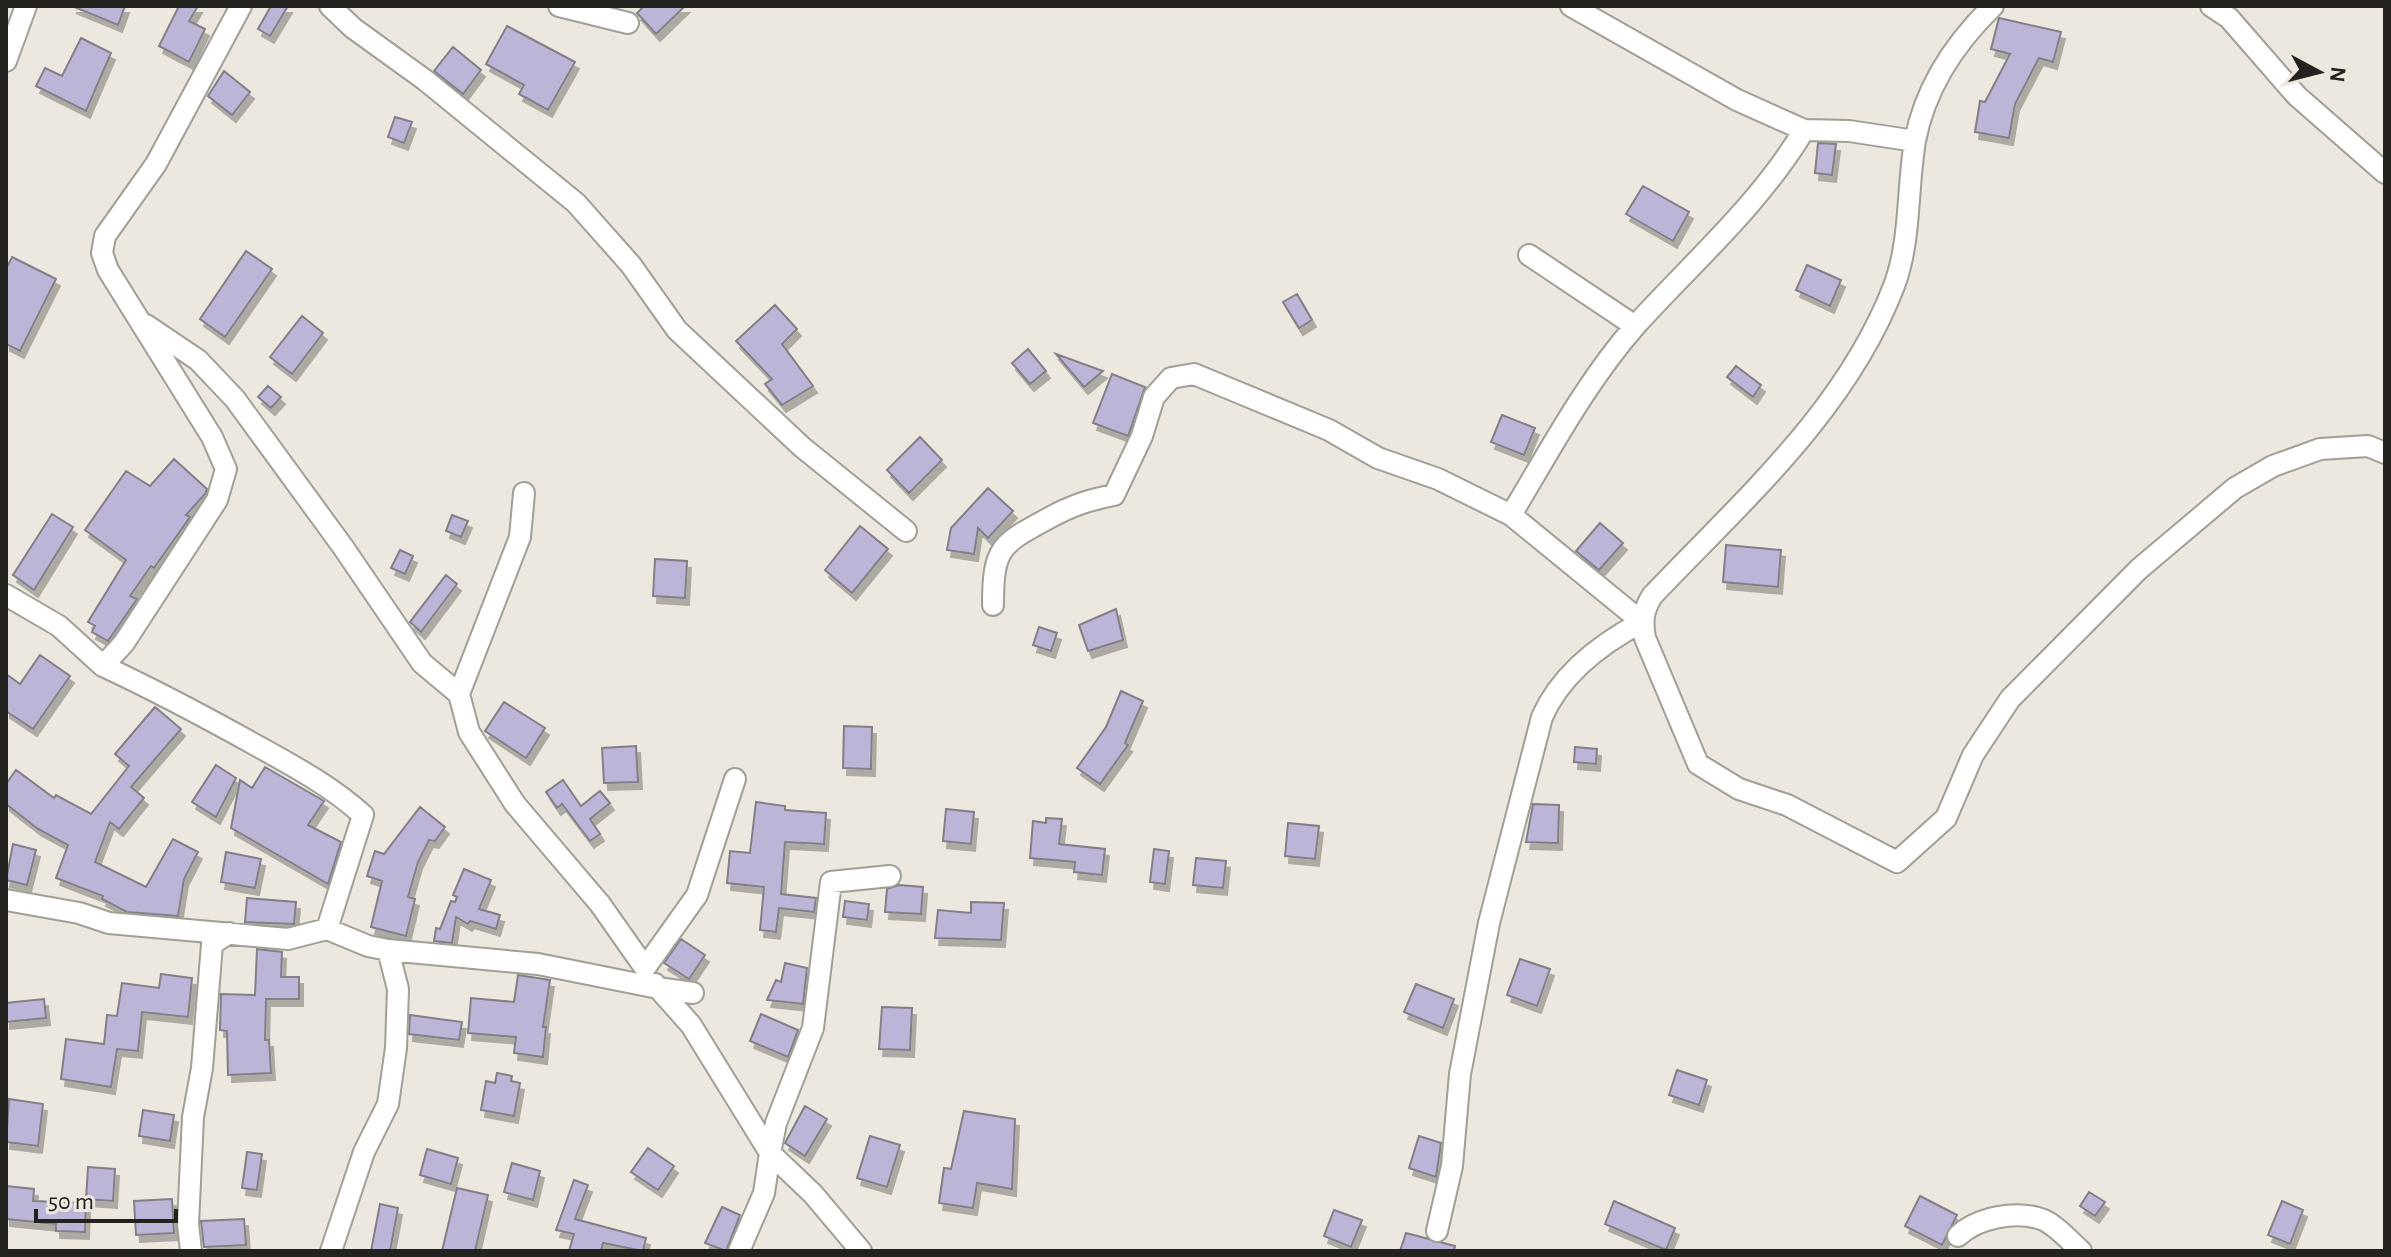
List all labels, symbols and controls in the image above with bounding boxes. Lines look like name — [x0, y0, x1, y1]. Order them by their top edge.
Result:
north arrow — [2279, 32, 2359, 112]
text: N — [2326, 65, 2350, 83]
scale bar — [36, 1173, 176, 1223]
text: 50 m — [48, 1190, 94, 1214]

